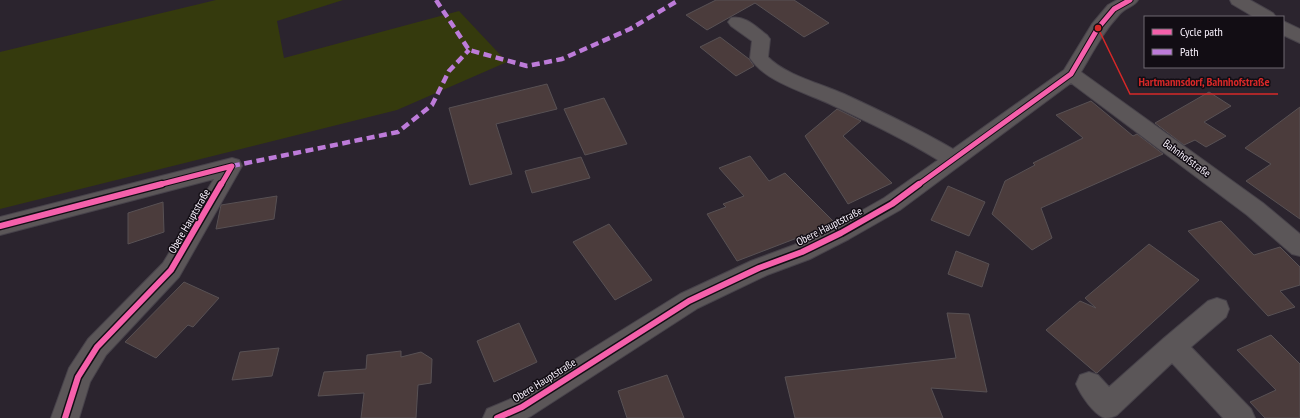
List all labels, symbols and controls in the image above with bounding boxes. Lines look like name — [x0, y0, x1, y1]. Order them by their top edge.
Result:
legend — [1144, 16, 1284, 68]
text: Cycle path — [1180, 24, 1223, 39]
text: Path — [1180, 44, 1198, 59]
callout: Hartmannsdorf, Bahnhofstraße — [1130, 70, 1278, 94]
text: Hartmannsdorf, Bahnhofstraße — [1138, 74, 1270, 89]
street label: Bahnhofstraße — [1160, 136, 1214, 180]
street label: Obere Hauptstraße — [165, 186, 213, 256]
street label: Obere Hauptstraße — [794, 203, 865, 249]
street label: Obere Hauptstraße — [510, 355, 579, 405]

